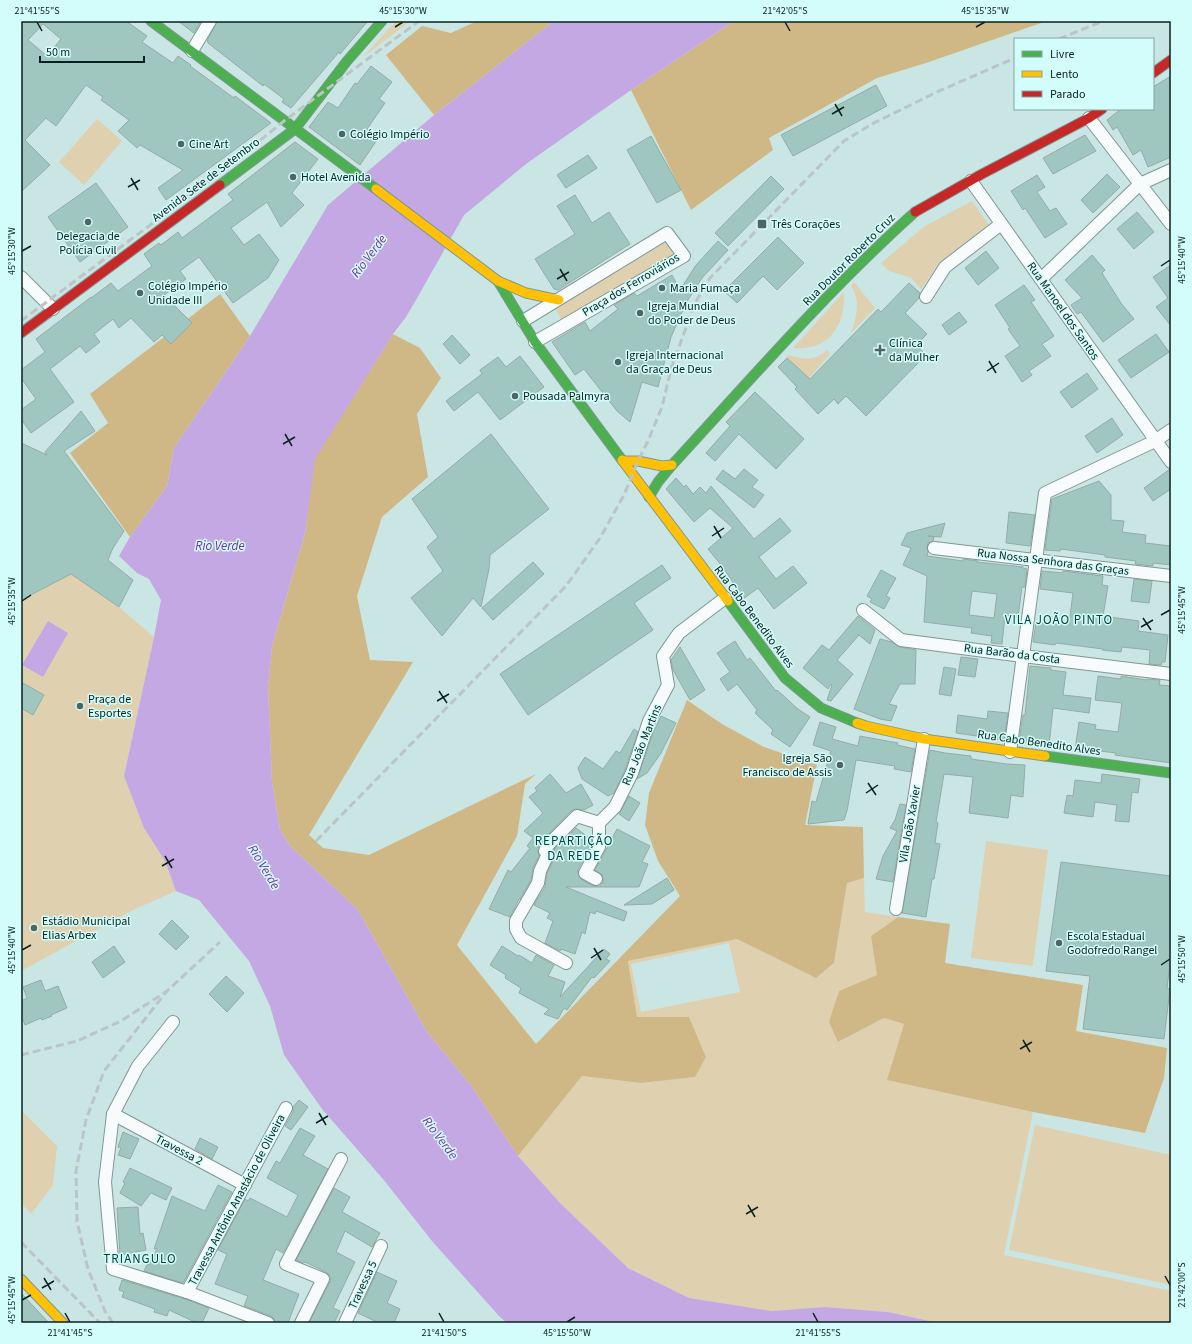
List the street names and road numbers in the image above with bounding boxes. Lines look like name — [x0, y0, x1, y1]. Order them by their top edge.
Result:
street label: Avenida Sete de Setembro — [148, 134, 264, 226]
street label: Rua Doutor Roberto Cruz — [799, 210, 899, 310]
street label: Praça dos Ferroviários — [579, 249, 683, 321]
street label: Rua Manoel dos Santos — [1023, 259, 1103, 363]
street label: Rua Nossa Senhora das Graças — [976, 544, 1130, 580]
street label: Rua Cabo Benedito Alves — [710, 562, 798, 672]
street label: Rua Barão da Costa — [963, 640, 1061, 668]
street label: Rua João Martins — [618, 702, 666, 788]
street label: Rua Cabo Benedito Alves — [976, 726, 1102, 760]
street label: Vila João Xavier — [895, 783, 925, 864]
street label: Travessa Antônio Anastácio de Oliveira — [184, 1111, 290, 1289]
street label: Travessa 2 — [152, 1130, 206, 1170]
street label: Travessa 5 — [344, 1258, 382, 1312]

